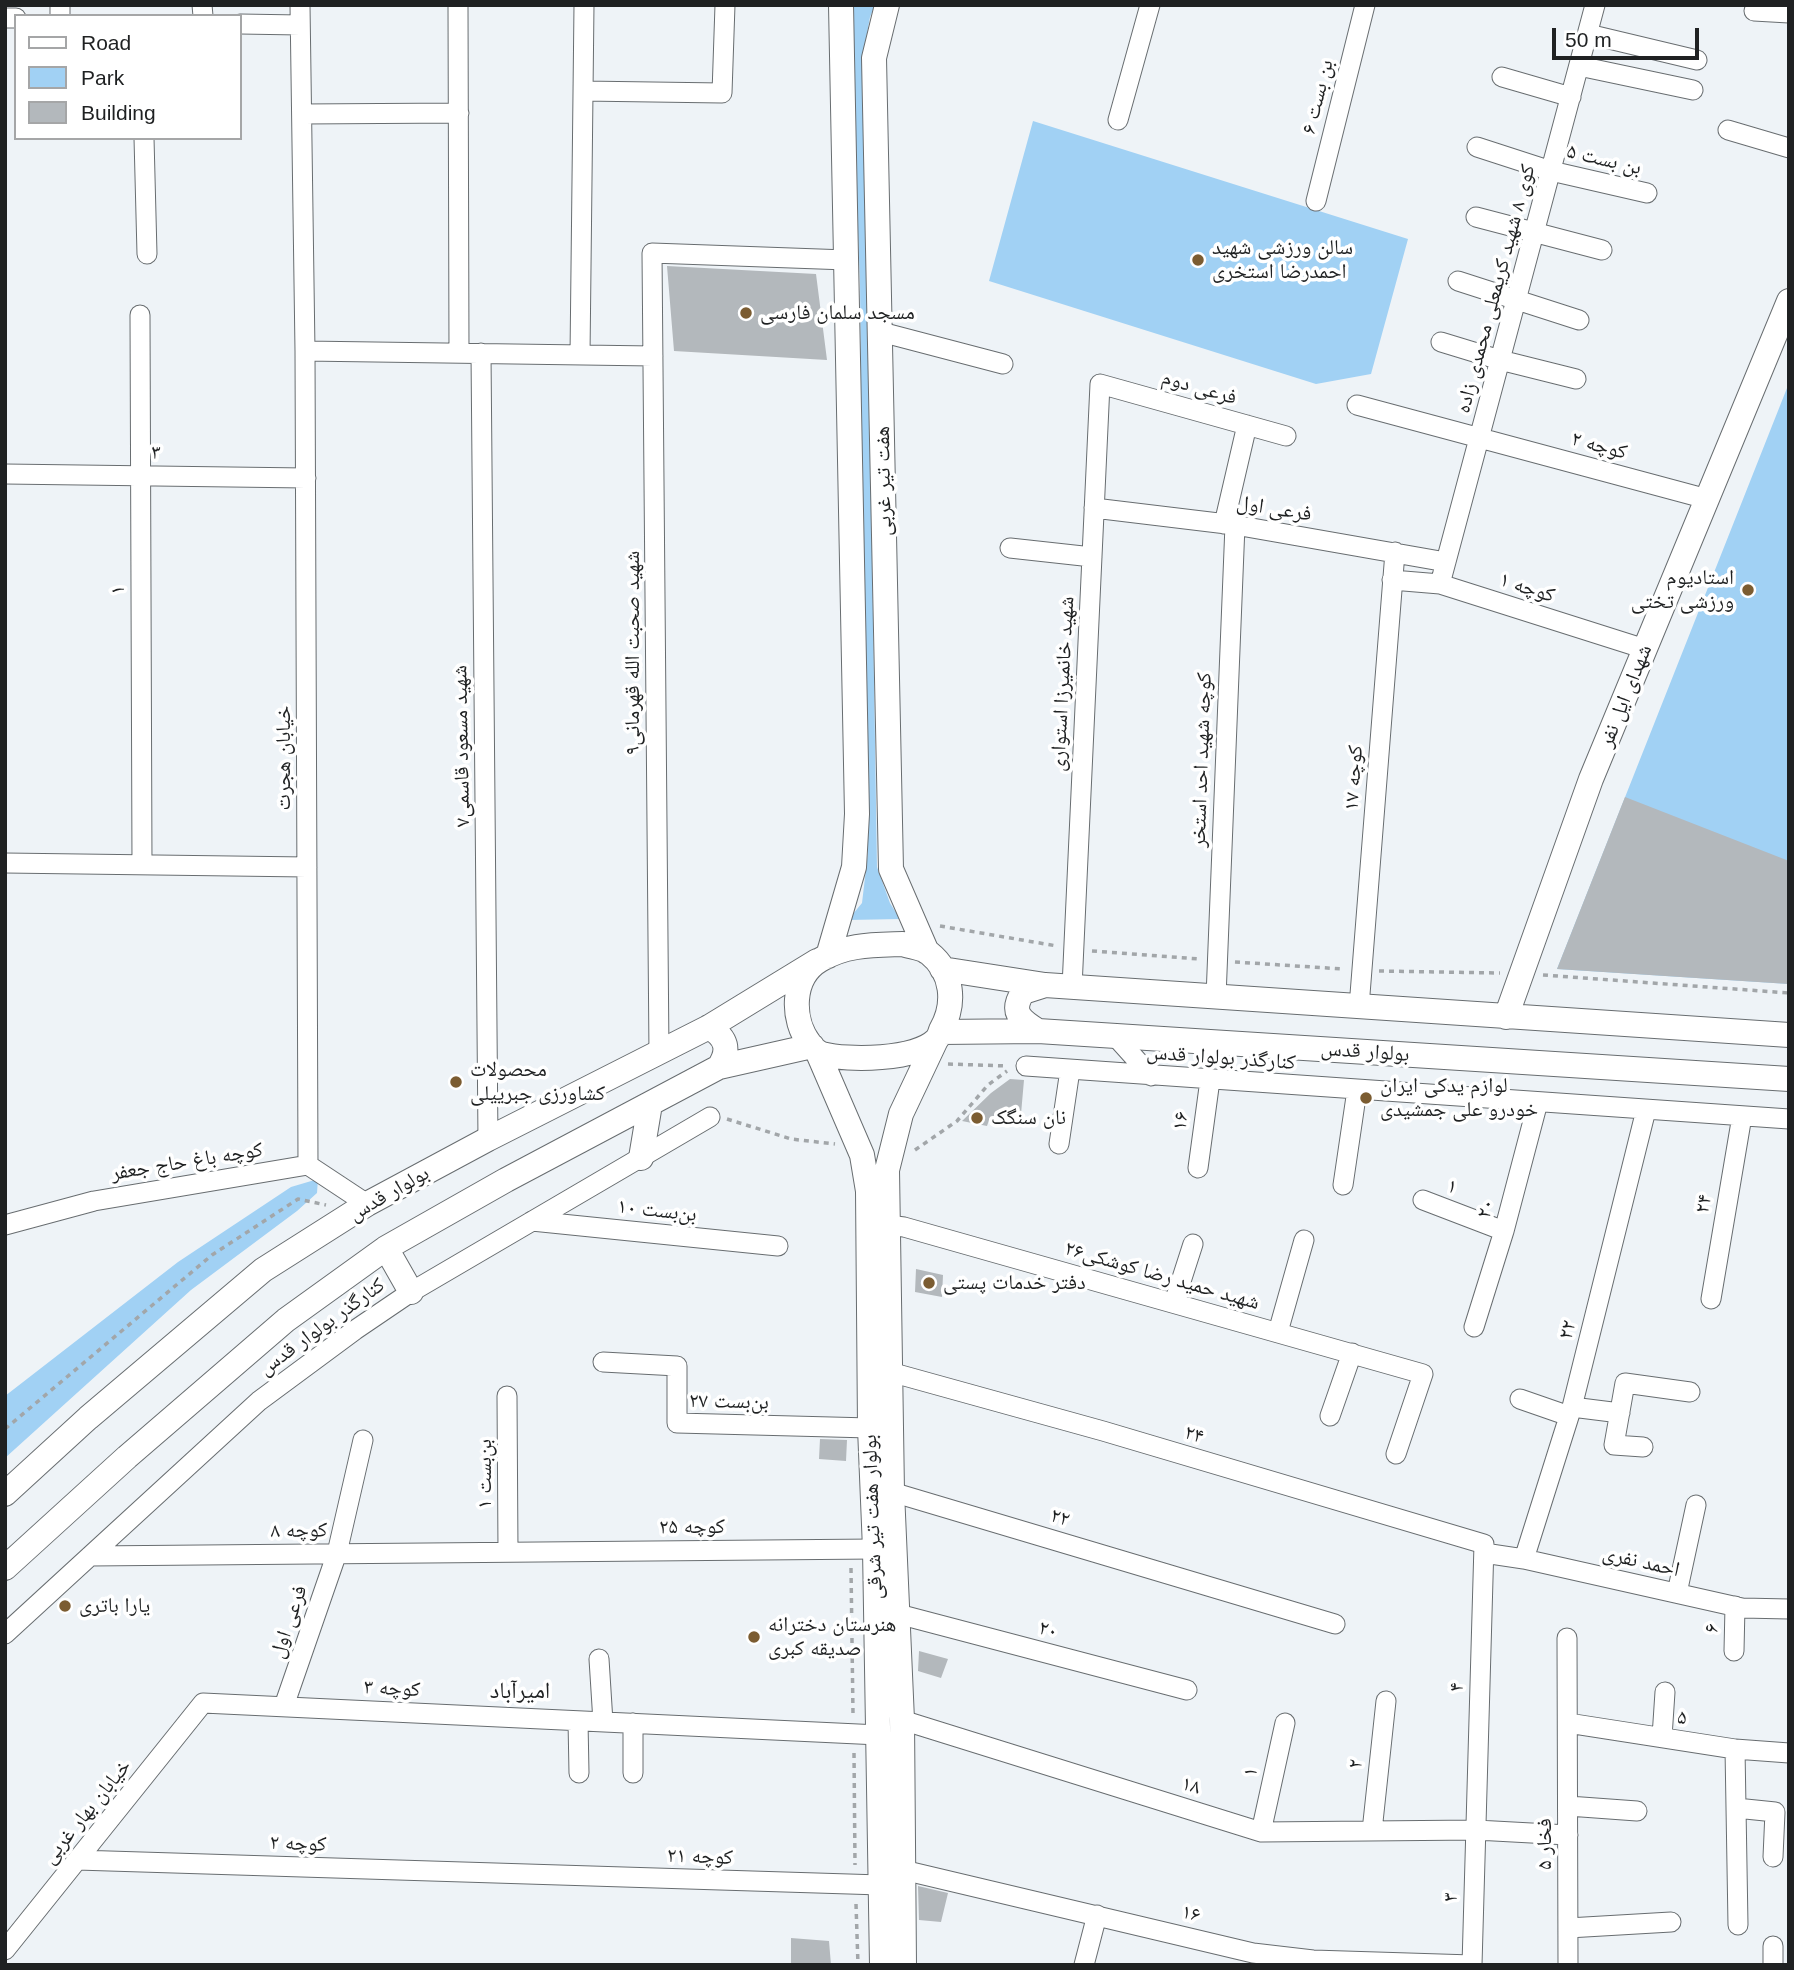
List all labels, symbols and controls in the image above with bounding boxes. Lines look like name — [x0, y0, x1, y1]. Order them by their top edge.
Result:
legend — [14, 14, 242, 140]
scale bar — [1556, 14, 1703, 58]
text: 50 m — [1565, 28, 1612, 51]
text: Road — [81, 31, 131, 54]
street label: بن بست ۶ — [1297, 57, 1339, 137]
text: Park — [81, 66, 124, 89]
text: Building — [81, 101, 156, 124]
street label: بن بست ۵ — [1564, 139, 1644, 181]
street label: کوی ۸ شهید کریمعلی محمدی زاده — [1451, 162, 1541, 416]
place label: سالن ورزشی شهید احمدرضا استخری — [1212, 235, 1353, 285]
marker: سالن ورزشی شهید احمدرضا استخری — [1190, 252, 1206, 268]
place label: مسجد سلمان فارسی — [760, 300, 915, 326]
marker: مسجد سلمان فارسی — [738, 305, 754, 321]
street label: فرعی دوم — [1159, 365, 1239, 411]
street label: هفت تیر غربی — [870, 426, 898, 536]
street label: کوچه ۲ — [1568, 426, 1630, 466]
street label: ۳ — [151, 440, 161, 466]
street label: فرعی اول — [1235, 491, 1313, 527]
street label: شهید صحبت الله قهرمانی۹ — [620, 551, 646, 755]
place label: استادیوم ورزشی تختی — [1631, 565, 1734, 615]
street label: کوچه ۱ — [1496, 567, 1558, 609]
marker: استادیوم ورزشی تختی — [1740, 582, 1756, 598]
street label: ۱ — [105, 585, 131, 595]
street label: شهید خانمیرزا استواری — [1046, 596, 1080, 772]
street label: شهدای ایل نفر — [1594, 641, 1658, 751]
street label: شهید مسعود قاسمی۷ — [448, 665, 476, 827]
street label: کوچه شهید احد استخر — [1186, 672, 1218, 848]
street label: خیابان هجرت — [271, 706, 297, 810]
street label: کوچه ۱۷ — [1339, 744, 1369, 812]
street label: بولوار قدس — [1320, 1036, 1410, 1068]
street label: کنارگذر بولوار قدس — [1145, 1040, 1297, 1076]
place label: محصولات کشاورزی جبرییلی — [470, 1057, 605, 1107]
place label: لوازم یدکی ایران خودرو علی جمشیدی — [1380, 1073, 1538, 1123]
marker: محصولات کشاورزی جبرییلی — [448, 1074, 464, 1090]
marker: لوازم یدکی ایران خودرو علی جمشیدی — [1358, 1090, 1374, 1106]
place label: نان سنگک — [991, 1105, 1066, 1131]
marker: نان سنگک — [969, 1110, 985, 1126]
street label: ۱۶ — [1167, 1110, 1195, 1132]
street label: کوچه باغ حاج جعفر — [109, 1138, 265, 1186]
street label: بولوار قدس — [344, 1161, 434, 1227]
street label: ۱ — [1443, 1174, 1461, 1200]
street label: ۲۴ — [1690, 1193, 1718, 1215]
street label: بن‌بست ۱۰ — [616, 1194, 698, 1228]
street label: ۲۰ — [1471, 1197, 1501, 1221]
street label: شهید حمید رضا کوشکی۲۶ — [1062, 1236, 1262, 1316]
place label: دفتر خدمات پستی — [943, 1270, 1086, 1296]
street label: کنارگذر بولوار قدس — [254, 1273, 390, 1381]
marker: دفتر خدمات پستی — [921, 1275, 937, 1291]
street label: ۲۲ — [1553, 1318, 1583, 1342]
street label: بن‌بست ۲۷ — [689, 1389, 769, 1415]
street label: ۲۴ — [1181, 1420, 1207, 1450]
street label: بولوار هفت تیر شرقی — [858, 1434, 888, 1600]
street label: بن‌بست ۱ — [472, 1439, 498, 1509]
street label: ۲۲ — [1047, 1503, 1073, 1533]
street label: کوچه ۲۵ — [659, 1514, 725, 1540]
street label: کوچه ۸ — [270, 1518, 328, 1544]
street label: احمد نفری — [1600, 1541, 1682, 1583]
street label: فرعی اول — [265, 1582, 313, 1662]
place label: یارا باتری — [79, 1593, 150, 1619]
marker: یارا باتری — [57, 1598, 73, 1614]
place label: هنرستان دخترانه صدیقه کبری — [768, 1612, 896, 1662]
street label: ۲۰ — [1036, 1615, 1060, 1645]
street label: ۶ — [1699, 1623, 1725, 1633]
marker: هنرستان دخترانه صدیقه کبری — [746, 1629, 762, 1645]
street label: کوچه ۳ — [363, 1675, 421, 1703]
district label: امیرآباد — [490, 1678, 550, 1706]
street label: ۴ — [1444, 1682, 1470, 1692]
street label: ۵ — [1675, 1705, 1689, 1731]
street label: خیابان بهار غربی — [37, 1754, 137, 1870]
street label: ۲ — [1343, 1758, 1369, 1770]
street label: ۱ — [1238, 1765, 1264, 1779]
street label: ۱۸ — [1178, 1771, 1204, 1801]
street label: فخار ۵ — [1532, 1818, 1558, 1870]
street label: کوچه ۲ — [269, 1830, 327, 1858]
street label: کوچه ۲۱ — [667, 1843, 733, 1871]
street label: ۳ — [1438, 1892, 1464, 1902]
street label: ۱۶ — [1179, 1899, 1203, 1929]

